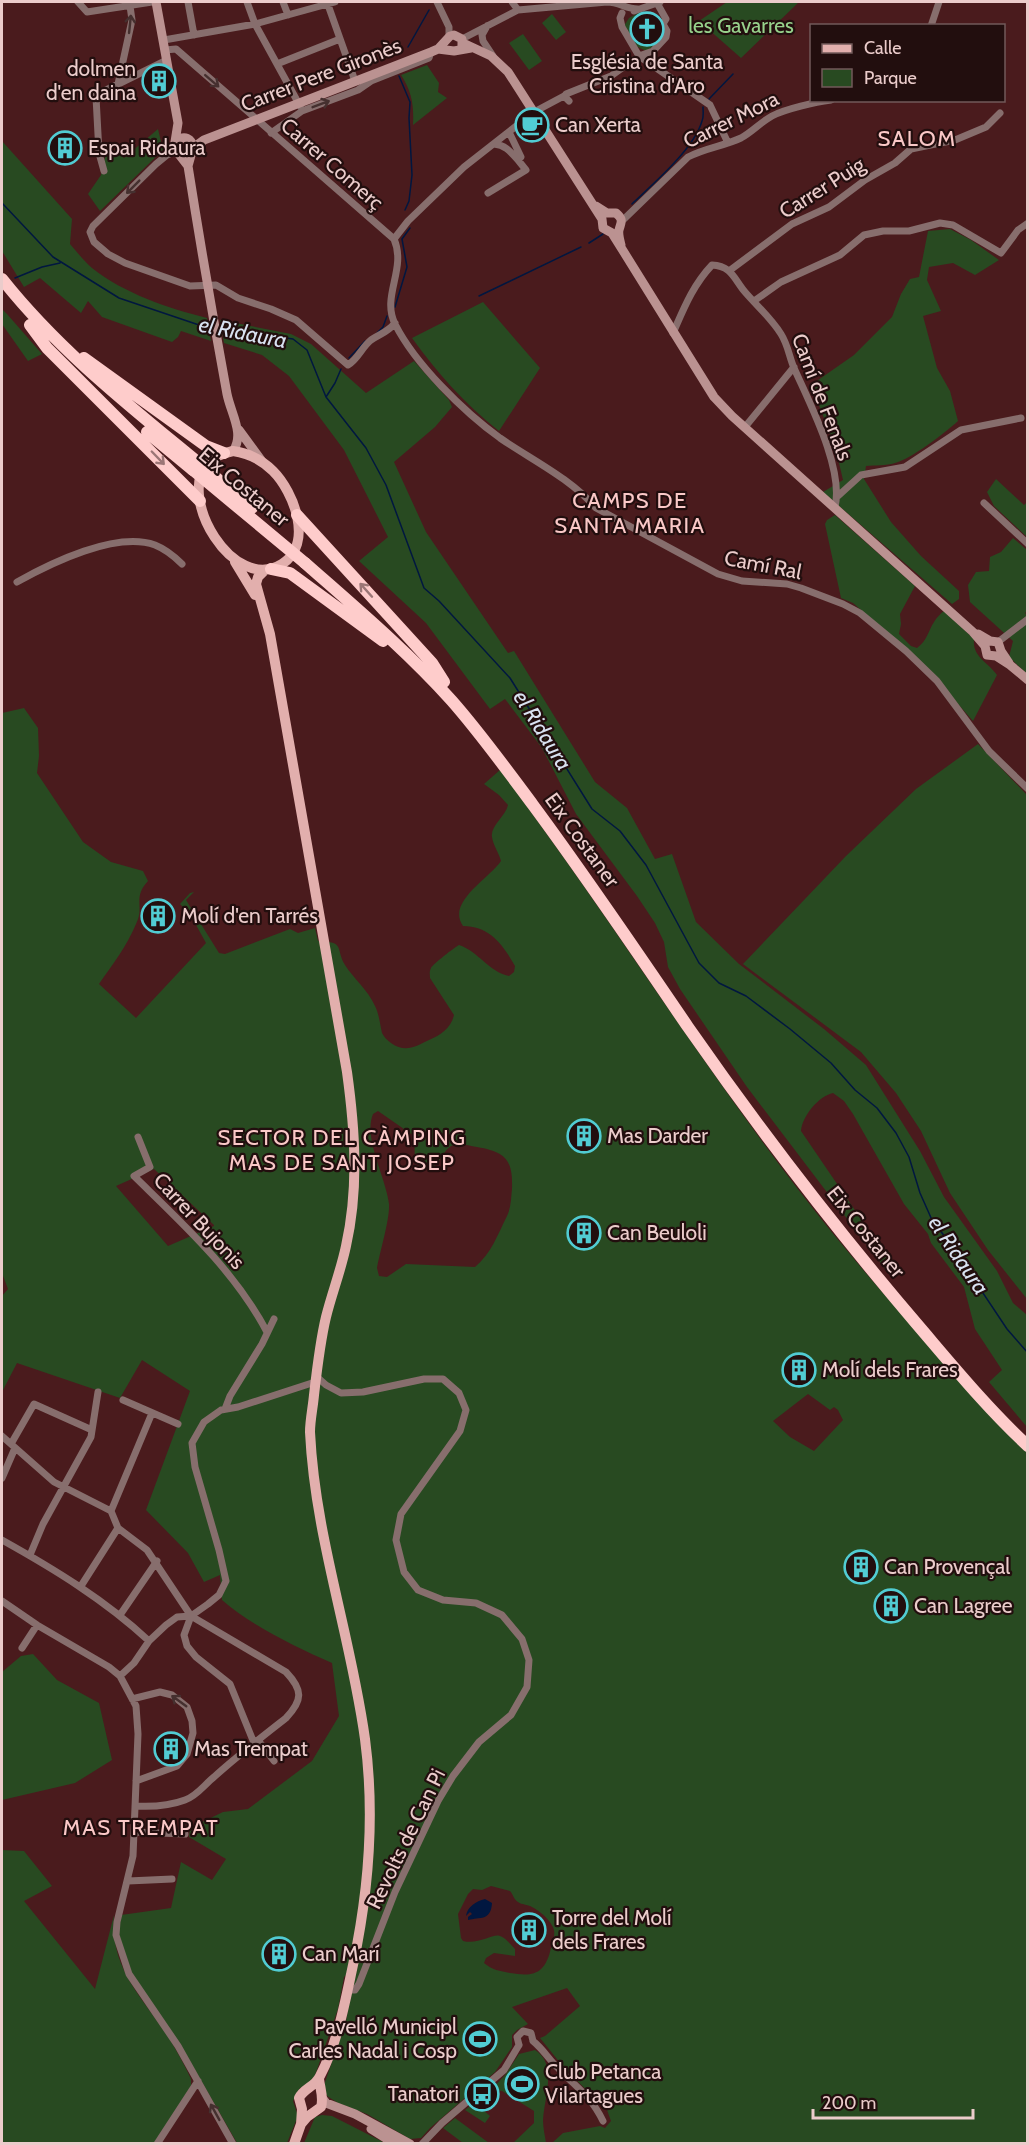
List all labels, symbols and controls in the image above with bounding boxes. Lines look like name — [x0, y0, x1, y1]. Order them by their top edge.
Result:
church icon: Església de Santa Cristina d'Aro — [629, 11, 665, 47]
park label: les Gavarres — [688, 13, 794, 38]
one-way arrow — [125, 15, 136, 35]
legend — [810, 24, 1005, 102]
street label: Carrer Pere Gironès — [237, 32, 405, 117]
text: Calle — [864, 37, 901, 59]
place label: Església de Santa Cristina d'Aro — [571, 49, 723, 98]
place label: dolmen d'en daina — [46, 56, 136, 105]
building icon: dolmen d'en daina — [141, 63, 177, 99]
text: Parque — [864, 67, 917, 89]
one-way arrow — [204, 74, 219, 88]
street label: Carrer Mora — [679, 86, 783, 153]
one-way arrow — [312, 98, 330, 109]
cafe icon: Can Xerta — [514, 107, 550, 143]
street label: Carrer Comerç — [276, 112, 389, 215]
place label: Can Xerta — [555, 112, 641, 137]
district label: SALOM — [877, 125, 957, 152]
building icon: Espai Ridaura — [47, 130, 83, 166]
place label: Espai Ridaura — [88, 135, 205, 160]
street label: Carrer Puig — [774, 151, 869, 224]
one-way arrow — [126, 180, 141, 194]
water label: el Ridaura — [197, 311, 289, 354]
street label: Camí de Fenals — [787, 330, 858, 464]
street label: Eix Costaner — [194, 442, 295, 532]
one-way arrow — [150, 450, 165, 465]
district label: CAMPS DE SANTA MARIA — [554, 487, 706, 539]
street label: Camí Ral — [722, 545, 804, 584]
one-way arrow — [359, 583, 373, 598]
water label: el Ridaura — [507, 685, 578, 775]
street label: Eix Costaner — [540, 788, 625, 892]
building icon: Molí d'en Tarrés — [140, 898, 176, 934]
place label: Molí d'en Tarrés — [181, 903, 318, 928]
building icon: Mas Darder — [566, 1118, 602, 1154]
place label: Mas Darder — [607, 1123, 708, 1148]
district label: SECTOR DEL CÀMPING MAS DE SANT JOSEP — [217, 1124, 467, 1176]
street label: Carrer Bujonis — [148, 1167, 250, 1275]
street label: Eix Costaner — [822, 1181, 911, 1283]
water label: el Ridaura — [922, 1211, 995, 1300]
building icon: Can Beuloli — [566, 1215, 602, 1251]
place label: Can Beuloli — [607, 1220, 707, 1245]
building icon: Molí dels Frares — [781, 1352, 817, 1388]
place label: Molí dels Frares — [822, 1357, 958, 1382]
building icon: Can Provençal — [843, 1549, 879, 1585]
place label: Can Provençal — [884, 1554, 1010, 1579]
building icon: Can Lagree — [873, 1588, 909, 1624]
place label: Can Lagree — [914, 1593, 1013, 1618]
one-way arrow — [171, 1695, 187, 1707]
building icon: Mas Trempat — [153, 1731, 189, 1767]
place label: Mas Trempat — [194, 1736, 308, 1761]
street label: Revolts de Can Pi — [361, 1765, 450, 1913]
district label: MAS TREMPAT — [63, 1814, 219, 1841]
place label: Torre del Molí dels Frares — [552, 1905, 672, 1954]
building icon: Torre del Molí dels Frares — [511, 1912, 547, 1948]
building icon: Can Marí — [261, 1936, 297, 1972]
place label: Can Marí — [302, 1941, 380, 1966]
place label: Pavelló Municipl Carles Nadal i Cosp — [288, 2014, 457, 2063]
sports icon: Pavelló Municipl Carles Nadal i Cosp — [462, 2021, 498, 2057]
place label: Club Petanca Vilartagues — [545, 2059, 661, 2108]
sports icon: Club Petanca Vilartagues — [504, 2066, 540, 2102]
bus stop icon: Tanatori — [464, 2076, 500, 2112]
place label: Tanatori — [388, 2081, 459, 2106]
scale bar — [813, 2082, 974, 2120]
text: 200 m — [822, 2092, 876, 2114]
one-way arrow — [209, 2104, 221, 2121]

